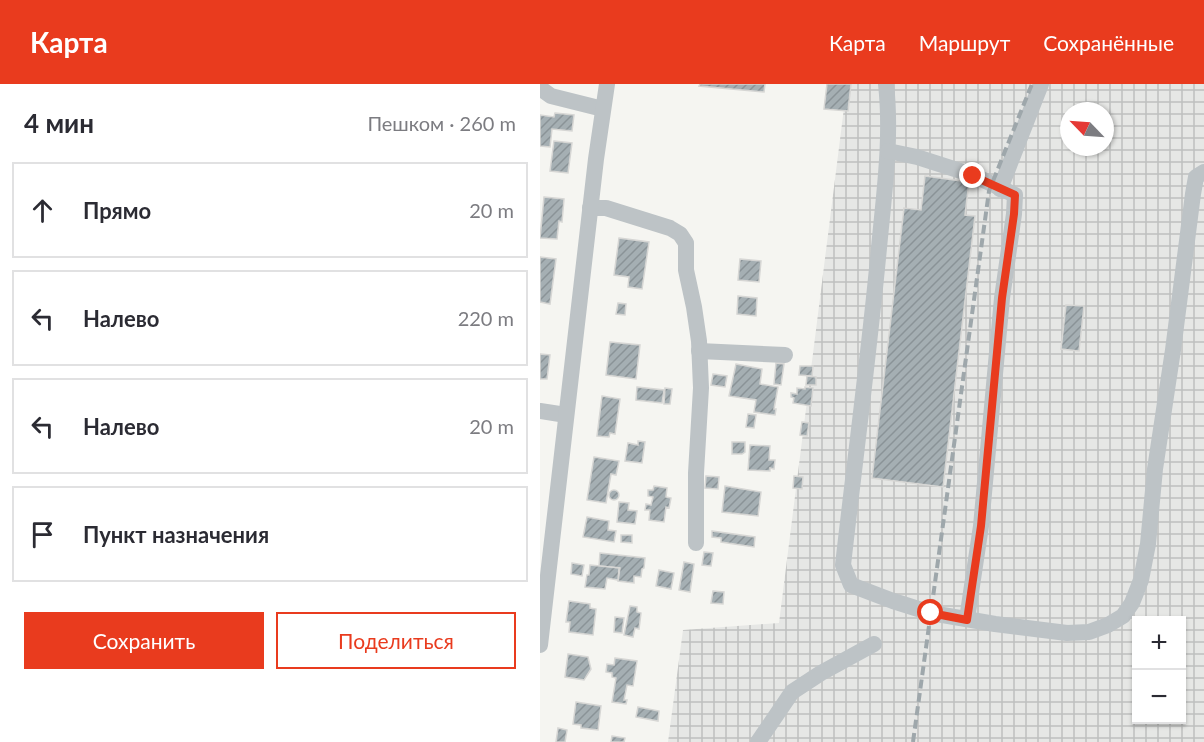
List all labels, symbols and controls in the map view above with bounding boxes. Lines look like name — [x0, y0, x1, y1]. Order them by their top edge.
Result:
text: Карта — [30, 25, 108, 59]
text: Карта — [829, 30, 886, 55]
text: Маршрут — [919, 30, 1010, 55]
text: Сохранённые — [1043, 30, 1174, 55]
north arrow — [1060, 102, 1114, 156]
text: 4 мин — [24, 107, 94, 139]
text: Пешком · 260 m — [367, 111, 516, 135]
route end — [959, 162, 985, 188]
icon: ahead — [26, 194, 59, 227]
text: Прямо — [83, 197, 151, 224]
text: 20 m — [469, 198, 514, 222]
icon: left — [26, 302, 59, 335]
text: Налево — [83, 305, 159, 332]
text: 220 m — [458, 306, 514, 330]
icon: left — [26, 410, 59, 443]
text: Налево — [83, 413, 159, 440]
text: 20 m — [469, 414, 514, 438]
icon: arrive — [26, 518, 59, 551]
text: Пункт назначения — [83, 521, 269, 548]
route start — [917, 599, 943, 625]
button: Сохранить — [24, 612, 264, 669]
button: Поделиться — [276, 612, 516, 669]
map controls — [1132, 616, 1186, 724]
button: + — [1132, 616, 1186, 670]
button: − — [1132, 670, 1186, 724]

